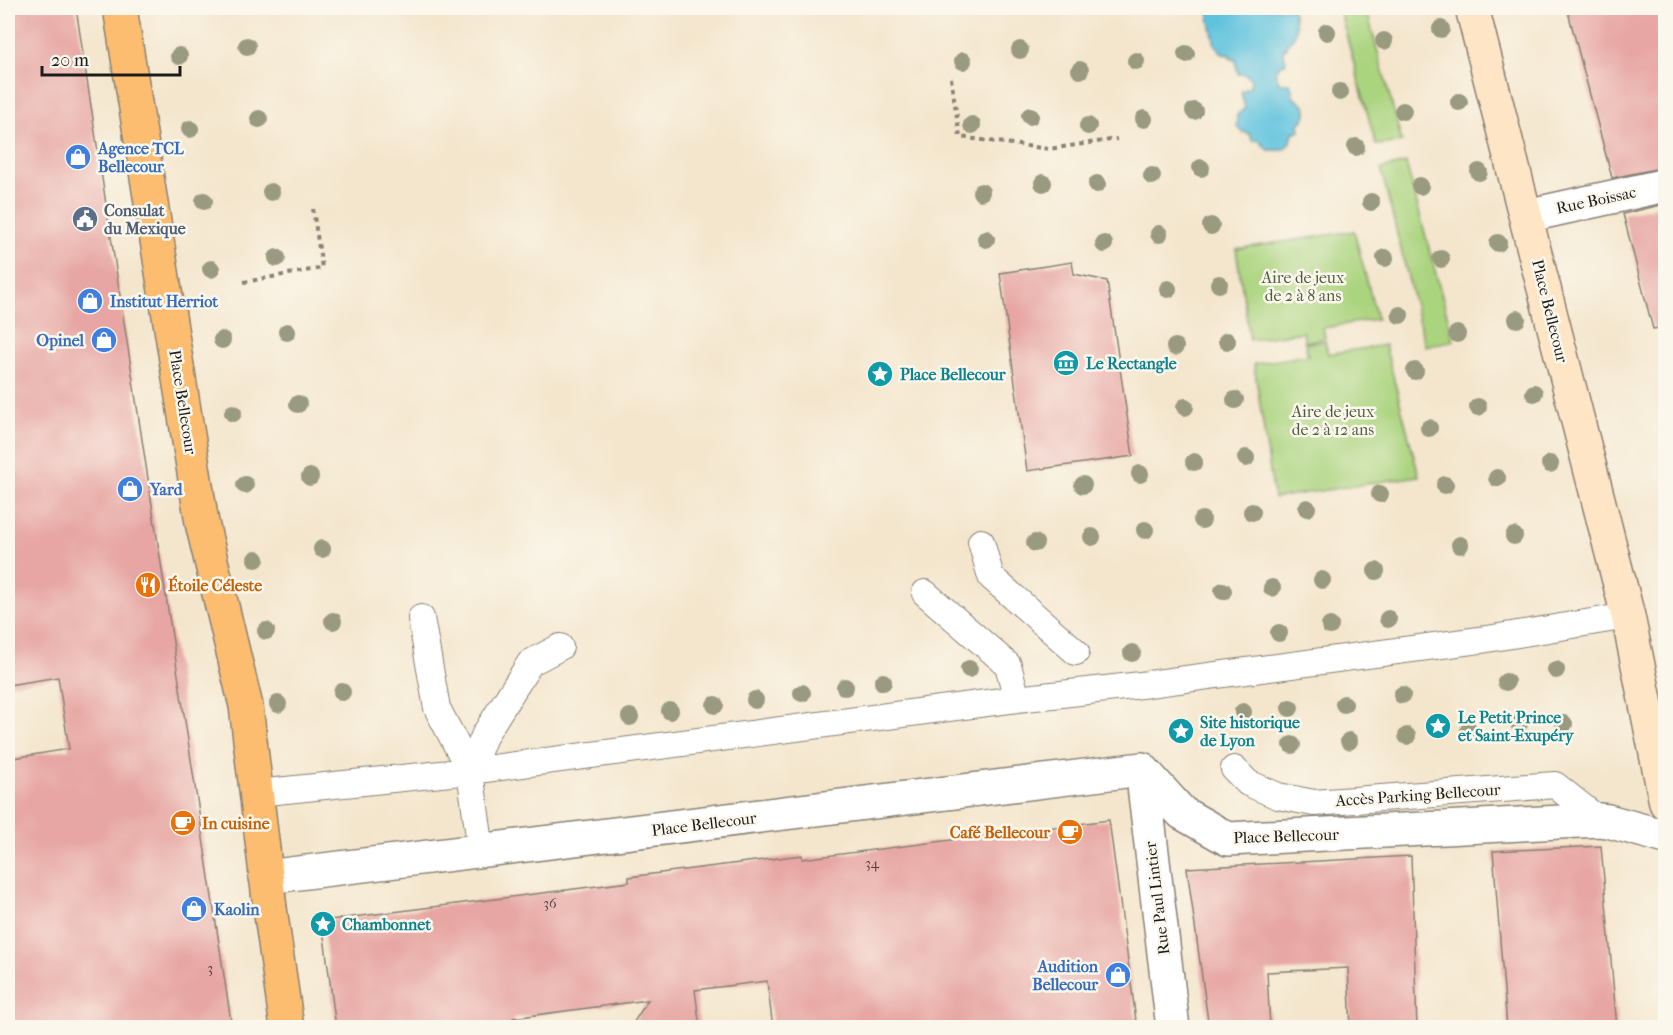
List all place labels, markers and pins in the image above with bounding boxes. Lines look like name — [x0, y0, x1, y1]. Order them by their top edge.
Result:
place label: Agence TCL Bellecour — [97, 139, 184, 176]
shop icon: Agence TCL Bellecour — [63, 142, 93, 172]
place label: Consulat du Mexique — [104, 201, 186, 239]
public building icon: Consulat du Mexique — [70, 204, 100, 234]
shop icon: Institut Herriot — [75, 286, 105, 316]
place label: Institut Herriot — [110, 292, 218, 311]
shop icon: Opinel — [89, 325, 119, 355]
place label: Opinel — [36, 331, 85, 351]
museum icon: Le Rectangle — [1051, 348, 1081, 378]
place label: Le Rectangle — [1086, 354, 1177, 374]
place icon: Place Bellecour — [865, 359, 895, 389]
place label: Place Bellecour — [900, 365, 1007, 384]
shop icon: Yard — [115, 474, 145, 504]
place label: Yard — [149, 480, 184, 499]
restaurant icon: Étoile Céleste — [133, 570, 163, 600]
place label: Étoile Céleste — [168, 575, 262, 595]
place label: Le Petit Prince et Saint-Exupéry — [1458, 708, 1575, 746]
place icon: Le Petit Prince et Saint-Exupéry — [1423, 711, 1453, 741]
place label: Site historique de Lyon — [1200, 713, 1300, 751]
place icon: Site historique de Lyon — [1166, 716, 1196, 746]
cafe icon: In cuisine — [168, 808, 198, 838]
place label: In cuisine — [202, 814, 270, 833]
cafe icon: Café Bellecour — [1055, 817, 1085, 847]
place label: Café Bellecour — [950, 823, 1051, 842]
shop icon: Kaolin — [179, 894, 209, 924]
place label: Kaolin — [214, 900, 260, 919]
place icon: Chambonnet — [308, 909, 338, 939]
place label: Chambonnet — [342, 915, 431, 934]
place label: Audition Bellecour — [1032, 957, 1099, 994]
shop icon: Audition Bellecour — [1103, 960, 1133, 990]

